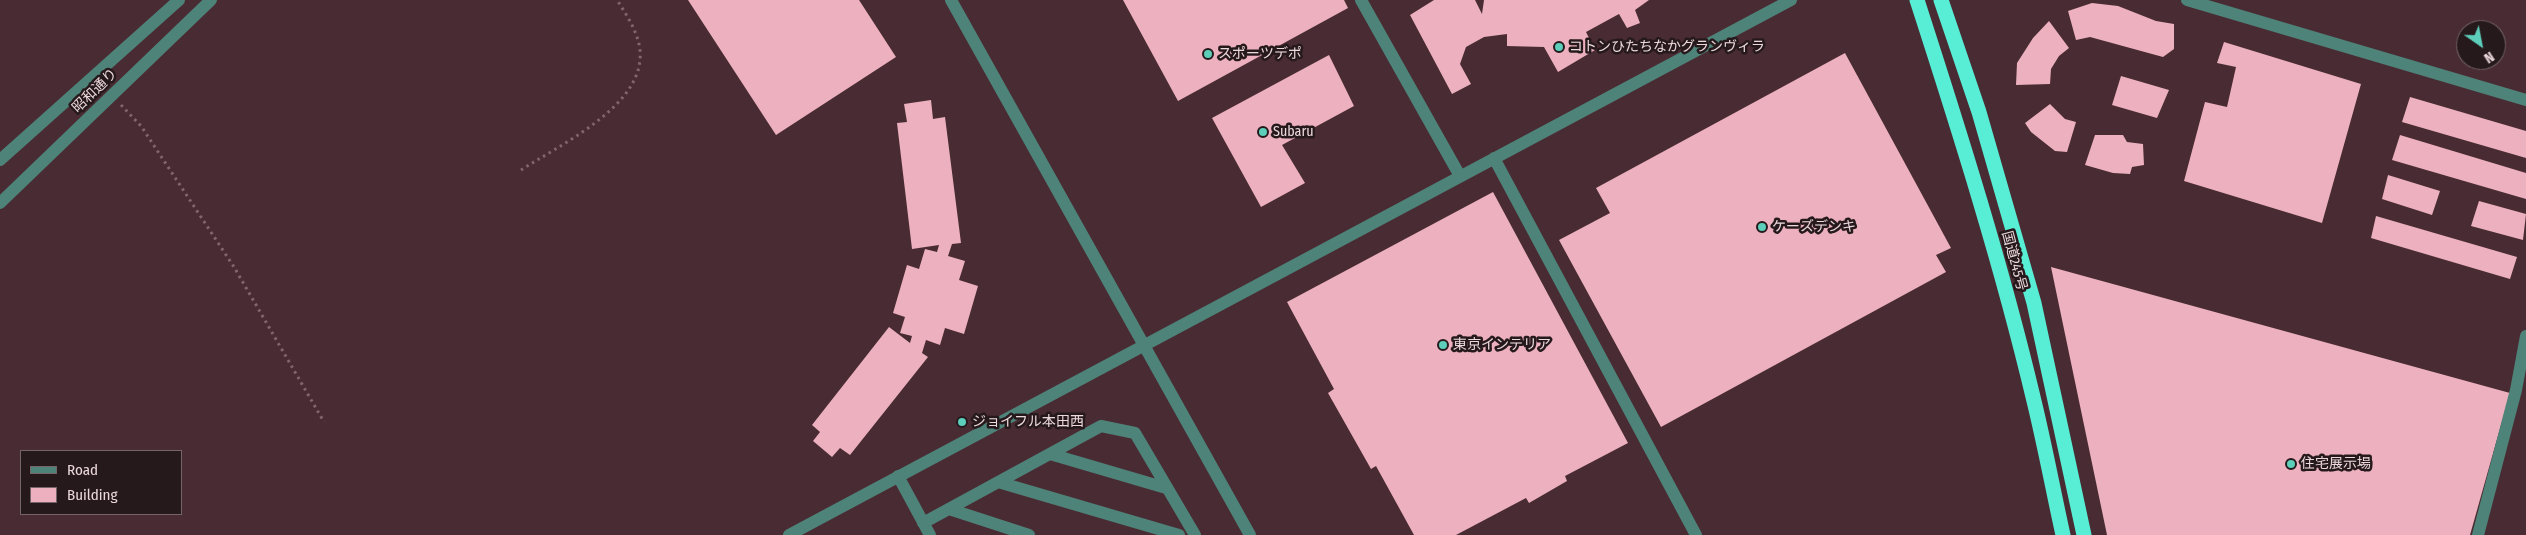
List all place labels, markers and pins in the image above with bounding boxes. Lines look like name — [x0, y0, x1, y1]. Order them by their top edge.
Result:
place label: コトンひたちなかグランヴィラ — [1569, 39, 1765, 55]
marker: コトンひたちなかグランヴィラ — [1553, 41, 1565, 53]
place label: スポーツデポ — [1218, 46, 1302, 62]
marker: スポーツデポ — [1202, 48, 1214, 60]
place label: Subaru — [1273, 124, 1314, 140]
marker: Subaru — [1257, 126, 1269, 138]
place label: ケーズデンキ — [1772, 219, 1856, 235]
marker: ケーズデンキ — [1756, 221, 1768, 233]
place label: 東京インテリア — [1453, 337, 1551, 353]
marker: 東京インテリア — [1437, 339, 1449, 351]
place label: ジョイフル本田西 — [972, 414, 1084, 430]
marker: ジョイフル本田西 — [956, 416, 968, 428]
place label: 住宅展示場 — [2301, 456, 2371, 472]
marker: 住宅展示場 — [2285, 458, 2297, 470]

